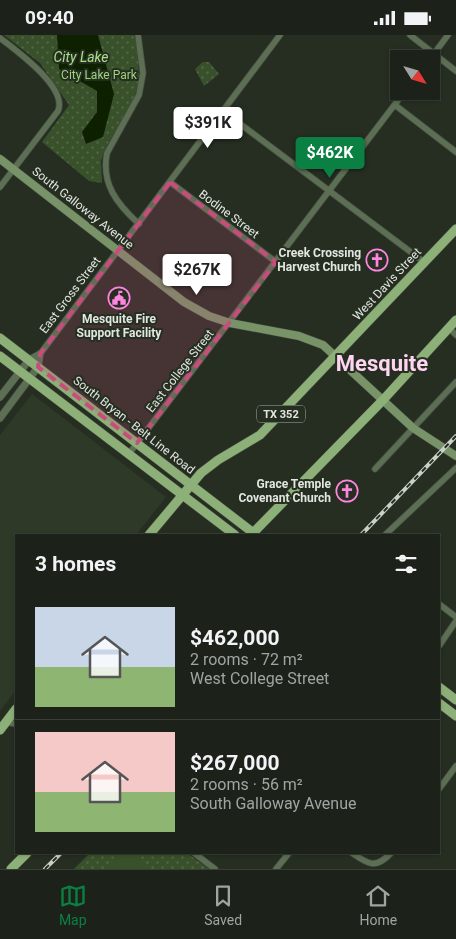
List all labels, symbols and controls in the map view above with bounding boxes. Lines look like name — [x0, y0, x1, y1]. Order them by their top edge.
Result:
text: 09:40 — [25, 6, 74, 29]
water label: City Lake — [53, 49, 109, 65]
north arrow — [390, 50, 440, 100]
map controls — [390, 50, 440, 100]
park label: City Lake Park — [61, 68, 138, 82]
pin: $391K — [173, 107, 243, 149]
text: $391K — [185, 113, 231, 132]
pin: $462K — [295, 137, 365, 179]
text: $462K — [307, 143, 353, 162]
street label: South Galloway Avenue — [30, 164, 136, 252]
street label: Bodine Street — [196, 187, 262, 241]
street label: West Davis Street — [350, 245, 424, 323]
place label: Creek Crossing Harvest Church — [277, 246, 361, 274]
church icon: Creek Crossing Harvest Church — [365, 248, 389, 272]
pin: $267K — [162, 253, 232, 296]
street label: East Gross Street — [37, 254, 103, 336]
text: $267K — [174, 260, 220, 279]
public building icon: Mesquite Fire Support Facility — [107, 286, 131, 310]
place label: Mesquite Fire Support Facility — [77, 312, 162, 340]
street label: East College Street — [143, 327, 217, 415]
district label: Mesquite — [336, 351, 428, 376]
street label: South Bryan - Belt Line Road — [70, 373, 198, 477]
road number: TX 352 — [257, 405, 305, 423]
place label: Grace Temple Covenant Church — [239, 477, 332, 505]
church icon: Grace Temple Covenant Church — [335, 479, 359, 503]
icon: filters — [392, 550, 420, 578]
text: 3 homes — [35, 552, 116, 576]
text: $462,000 — [190, 626, 280, 650]
icon: home — [75, 627, 135, 687]
text: 2 rooms · 72 m² — [190, 650, 303, 669]
text: West College Street — [190, 669, 329, 688]
text: $267,000 — [190, 751, 280, 775]
icon: home — [75, 752, 135, 812]
text: 2 rooms · 56 m² — [190, 775, 303, 794]
text: South Galloway Avenue — [190, 794, 356, 813]
tab: Map — [59, 882, 87, 928]
tab: Saved — [204, 882, 242, 928]
tab: Home — [360, 882, 397, 928]

